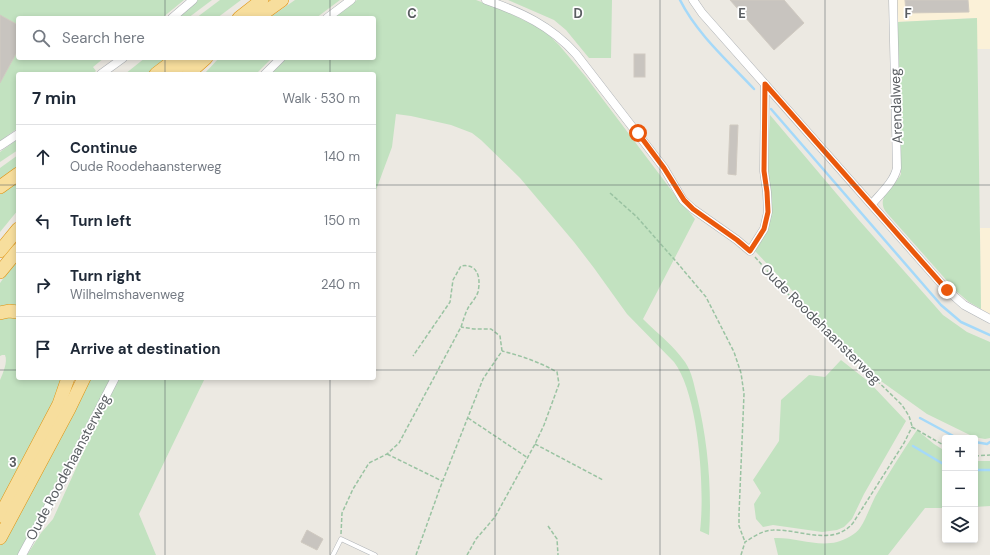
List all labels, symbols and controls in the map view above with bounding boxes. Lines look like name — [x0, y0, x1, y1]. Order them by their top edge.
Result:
text: C — [407, 5, 417, 22]
text: D — [573, 5, 583, 22]
text: E — [738, 5, 746, 22]
text: F — [904, 5, 912, 22]
search box — [16, 16, 376, 60]
icon: search — [30, 27, 52, 49]
text: Search here — [62, 28, 145, 48]
street label: Arendalweg — [886, 68, 906, 144]
text: 7 min — [32, 87, 76, 109]
text: Walk · 530 m — [282, 90, 360, 107]
route start — [629, 124, 647, 142]
text: Continue — [70, 138, 138, 158]
icon: ahead — [32, 146, 54, 168]
text: 140 m — [324, 148, 360, 165]
text: Oude Roodehaansterweg — [70, 158, 222, 175]
icon: left — [32, 210, 54, 232]
text: Turn left — [70, 211, 131, 231]
text: 150 m — [324, 212, 360, 229]
street label: Oude Roodehaansterweg — [757, 260, 885, 388]
text: Turn right — [70, 266, 141, 286]
icon: right — [32, 274, 54, 296]
text: 240 m — [321, 276, 360, 293]
route end — [938, 281, 956, 299]
text: Wilhelmshavenweg — [70, 286, 184, 303]
icon: arrive — [32, 338, 54, 360]
text: Arrive at destination — [70, 339, 221, 359]
street label: Oude Roodehaansterweg — [22, 391, 114, 543]
map controls — [942, 435, 978, 543]
button: + — [942, 435, 978, 471]
text: 3 — [9, 454, 17, 471]
button: − — [942, 471, 978, 507]
button: layers — [942, 507, 978, 543]

